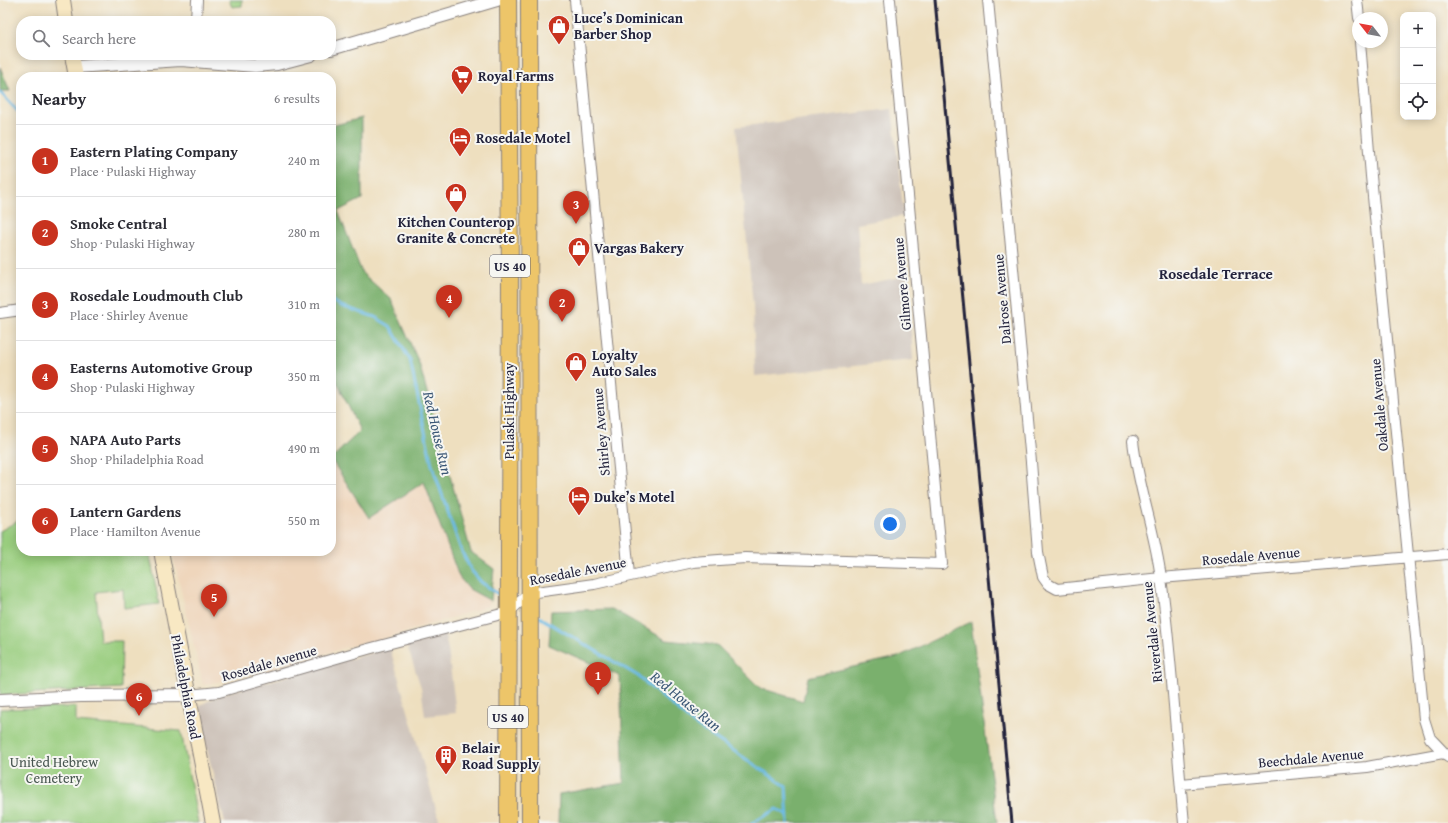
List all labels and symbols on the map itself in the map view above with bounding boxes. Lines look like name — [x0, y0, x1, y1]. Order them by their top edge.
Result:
place label: Luce’s Dominican Barber Shop — [574, 8, 684, 44]
north arrow — [1352, 12, 1388, 48]
shop icon: Luce’s Dominican Barber Shop — [546, 13, 572, 46]
supermarket icon: Royal Farms — [449, 63, 475, 96]
place label: Royal Farms — [478, 66, 554, 86]
hotel icon: Rosedale Motel — [447, 125, 473, 158]
place label: Rosedale Motel — [476, 128, 571, 148]
shop icon: Kitchen Counterop Granite & Concrete — [443, 181, 469, 214]
pin: 3 — [563, 191, 589, 224]
place label: Kitchen Counterop Granite & Concrete — [397, 212, 515, 248]
shop icon: Vargas Bakery — [566, 235, 592, 268]
street label: Gilmore Avenue — [888, 236, 916, 331]
place label: Vargas Bakery — [594, 238, 685, 258]
street label: Dalrose Avenue — [988, 253, 1016, 345]
road number: US 40 — [490, 255, 530, 277]
district label: Rosedale Terrace — [1159, 263, 1273, 284]
pin: 4 — [436, 285, 462, 318]
pin: 2 — [549, 289, 575, 322]
place label: Loyalty Auto Sales — [592, 345, 657, 381]
shop icon: Loyalty Auto Sales — [563, 350, 589, 383]
street label: Oakdale Avenue — [1365, 357, 1393, 452]
street label: Pulaski Highway — [499, 363, 519, 459]
street label: Shirley Avenue — [587, 387, 615, 477]
water label: Red House Run — [418, 388, 458, 477]
hotel icon: Duke’s Motel — [566, 484, 592, 517]
place label: Duke’s Motel — [594, 487, 675, 507]
your location — [880, 514, 900, 534]
street label: Rosedale Avenue — [1201, 542, 1301, 570]
street label: Rosedale Avenue — [528, 552, 628, 590]
street label: Riverdale Avenue — [1137, 580, 1167, 684]
pin: 5 — [201, 584, 227, 617]
street label: Philadelphia Road — [166, 633, 206, 742]
street label: Rosedale Avenue — [219, 640, 319, 686]
pin: 1 — [585, 662, 611, 695]
water label: Red House Run — [645, 665, 726, 736]
pin: 6 — [126, 683, 152, 716]
road number: US 40 — [488, 706, 528, 728]
place label: Belair Road Supply — [462, 738, 540, 774]
building icon: Belair Road Supply — [433, 743, 459, 776]
street label: Beechdale Avenue — [1258, 743, 1365, 773]
park label: United Hebrew Cemetery — [10, 752, 98, 788]

